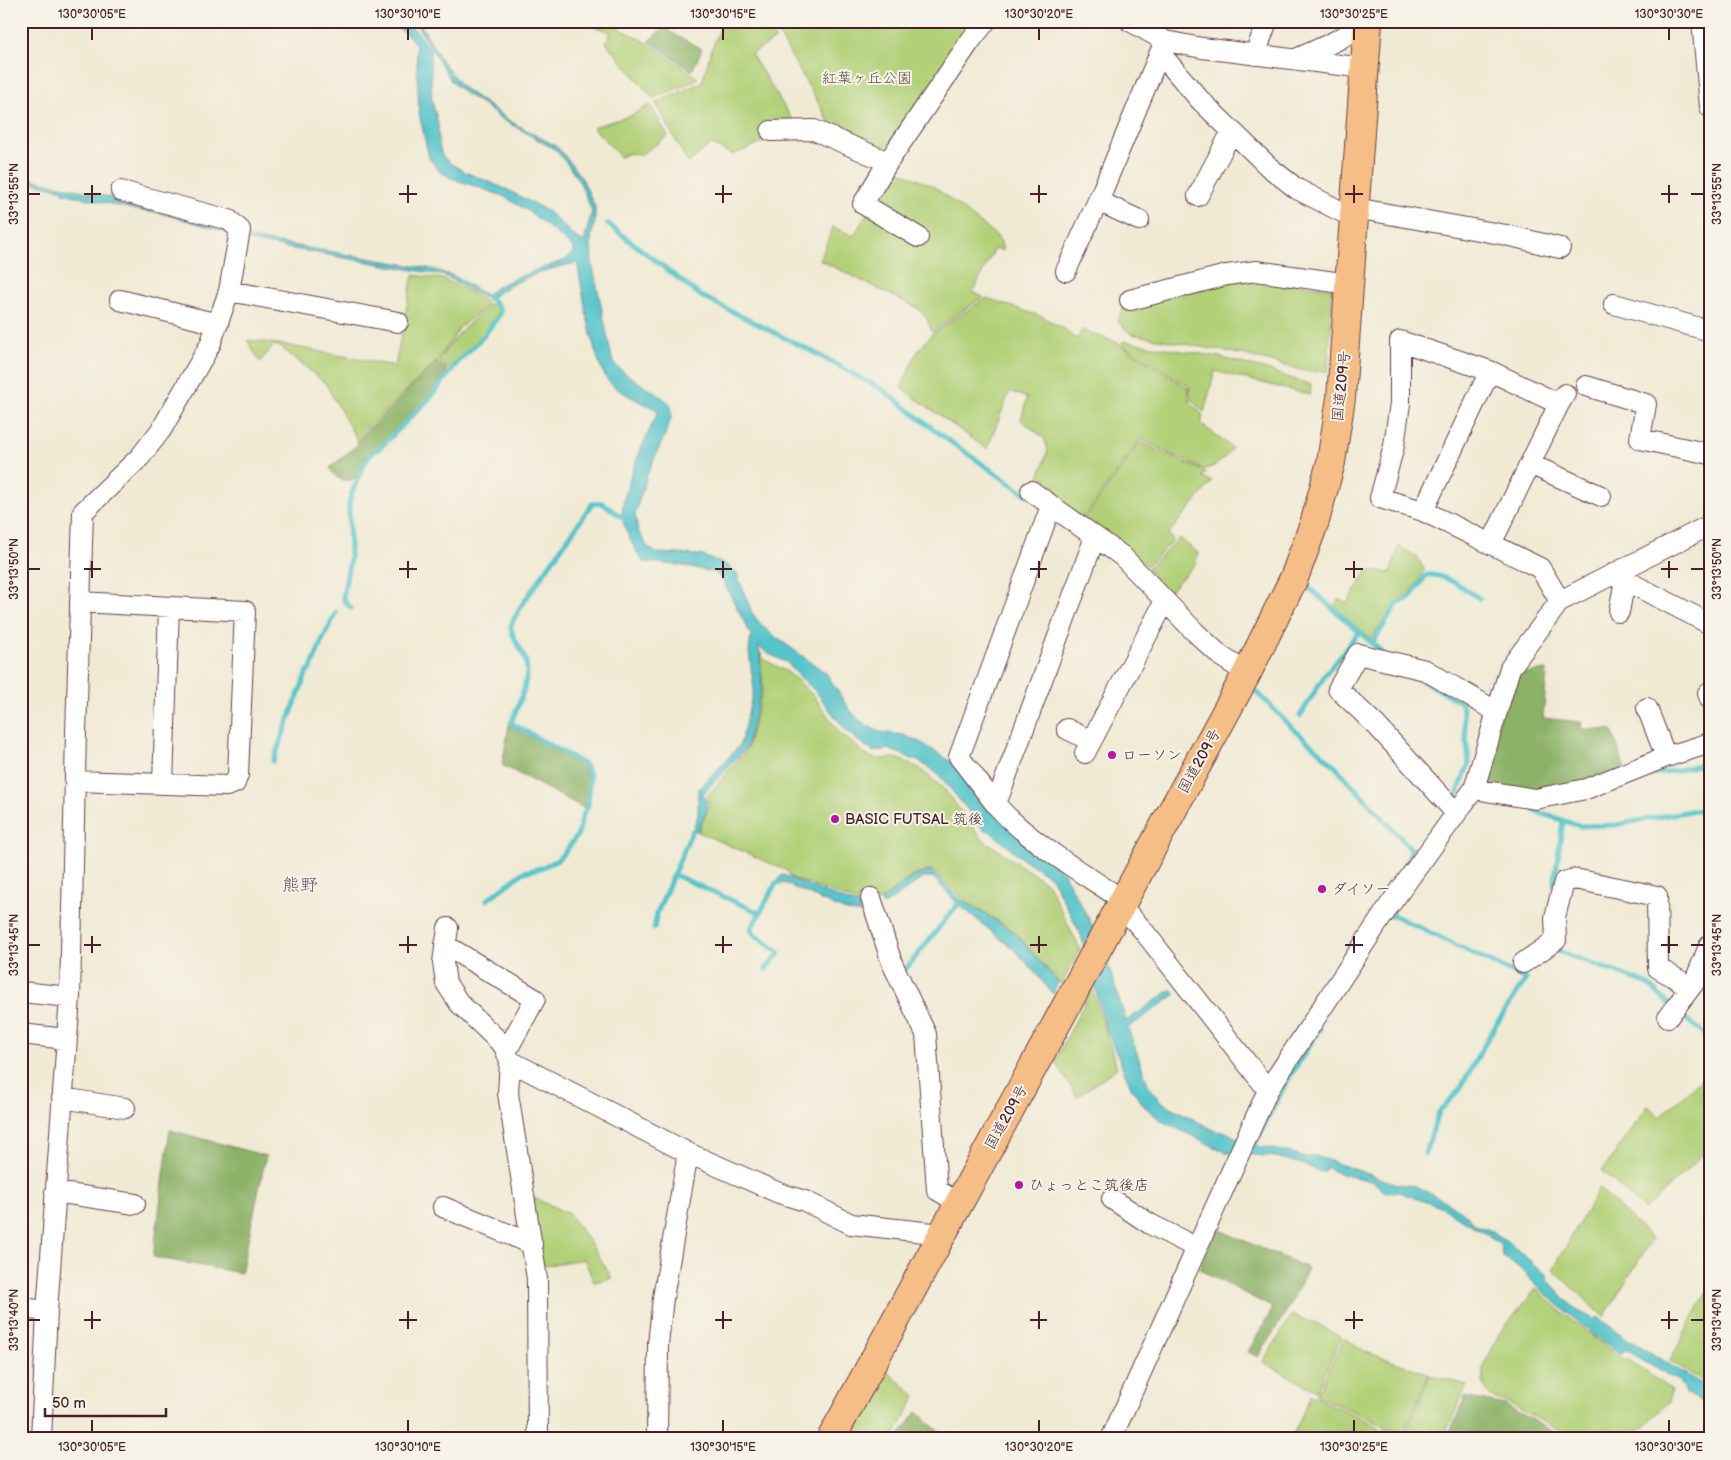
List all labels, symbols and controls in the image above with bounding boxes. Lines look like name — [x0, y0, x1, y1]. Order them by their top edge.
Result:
text: 130°30'05"E — [58, 7, 126, 22]
text: 130°30'10"E — [375, 7, 441, 22]
text: 130°30'15"E — [690, 7, 756, 22]
text: 130°30'20"E — [1005, 7, 1073, 22]
text: 130°30'25"E — [1320, 7, 1388, 22]
text: 130°30'30"E — [1635, 7, 1703, 22]
park label: 紅葉ヶ丘公園 — [822, 69, 912, 88]
text: 33°13'55"N — [7, 163, 22, 225]
text: 33°13'55"N — [1710, 163, 1725, 225]
street label: 国道209号 — [1328, 350, 1355, 423]
text: 33°13'50"N — [7, 538, 22, 600]
text: 33°13'50"N — [1710, 538, 1725, 600]
street label: 国道209号 — [1174, 725, 1225, 797]
place label: ローソン — [1122, 746, 1182, 765]
marker: ローソン — [1106, 749, 1118, 761]
place label: BASIC FUTSAL 筑後 — [845, 810, 983, 829]
marker: BASIC FUTSAL 筑後 — [829, 813, 841, 825]
district label: 熊野 — [282, 875, 318, 896]
place label: ダイソー — [1332, 880, 1391, 899]
marker: ダイソー — [1316, 883, 1328, 895]
text: 33°13'45"N — [7, 914, 22, 976]
text: 33°13'45"N — [1710, 914, 1725, 976]
street label: 国道209号 — [981, 1081, 1032, 1153]
place label: ひょっとこ筑後店 — [1029, 1176, 1149, 1195]
marker: ひょっとこ筑後店 — [1013, 1179, 1025, 1191]
text: 33°13'40"N — [7, 1289, 22, 1351]
text: 33°13'40"N — [1710, 1289, 1725, 1351]
scale bar — [45, 1385, 166, 1417]
text: 50 m — [52, 1394, 86, 1413]
text: 130°30'05"E — [58, 1440, 126, 1455]
text: 130°30'10"E — [375, 1440, 441, 1455]
text: 130°30'15"E — [690, 1440, 756, 1455]
text: 130°30'20"E — [1005, 1440, 1073, 1455]
text: 130°30'25"E — [1320, 1440, 1388, 1455]
text: 130°30'30"E — [1635, 1440, 1703, 1455]

